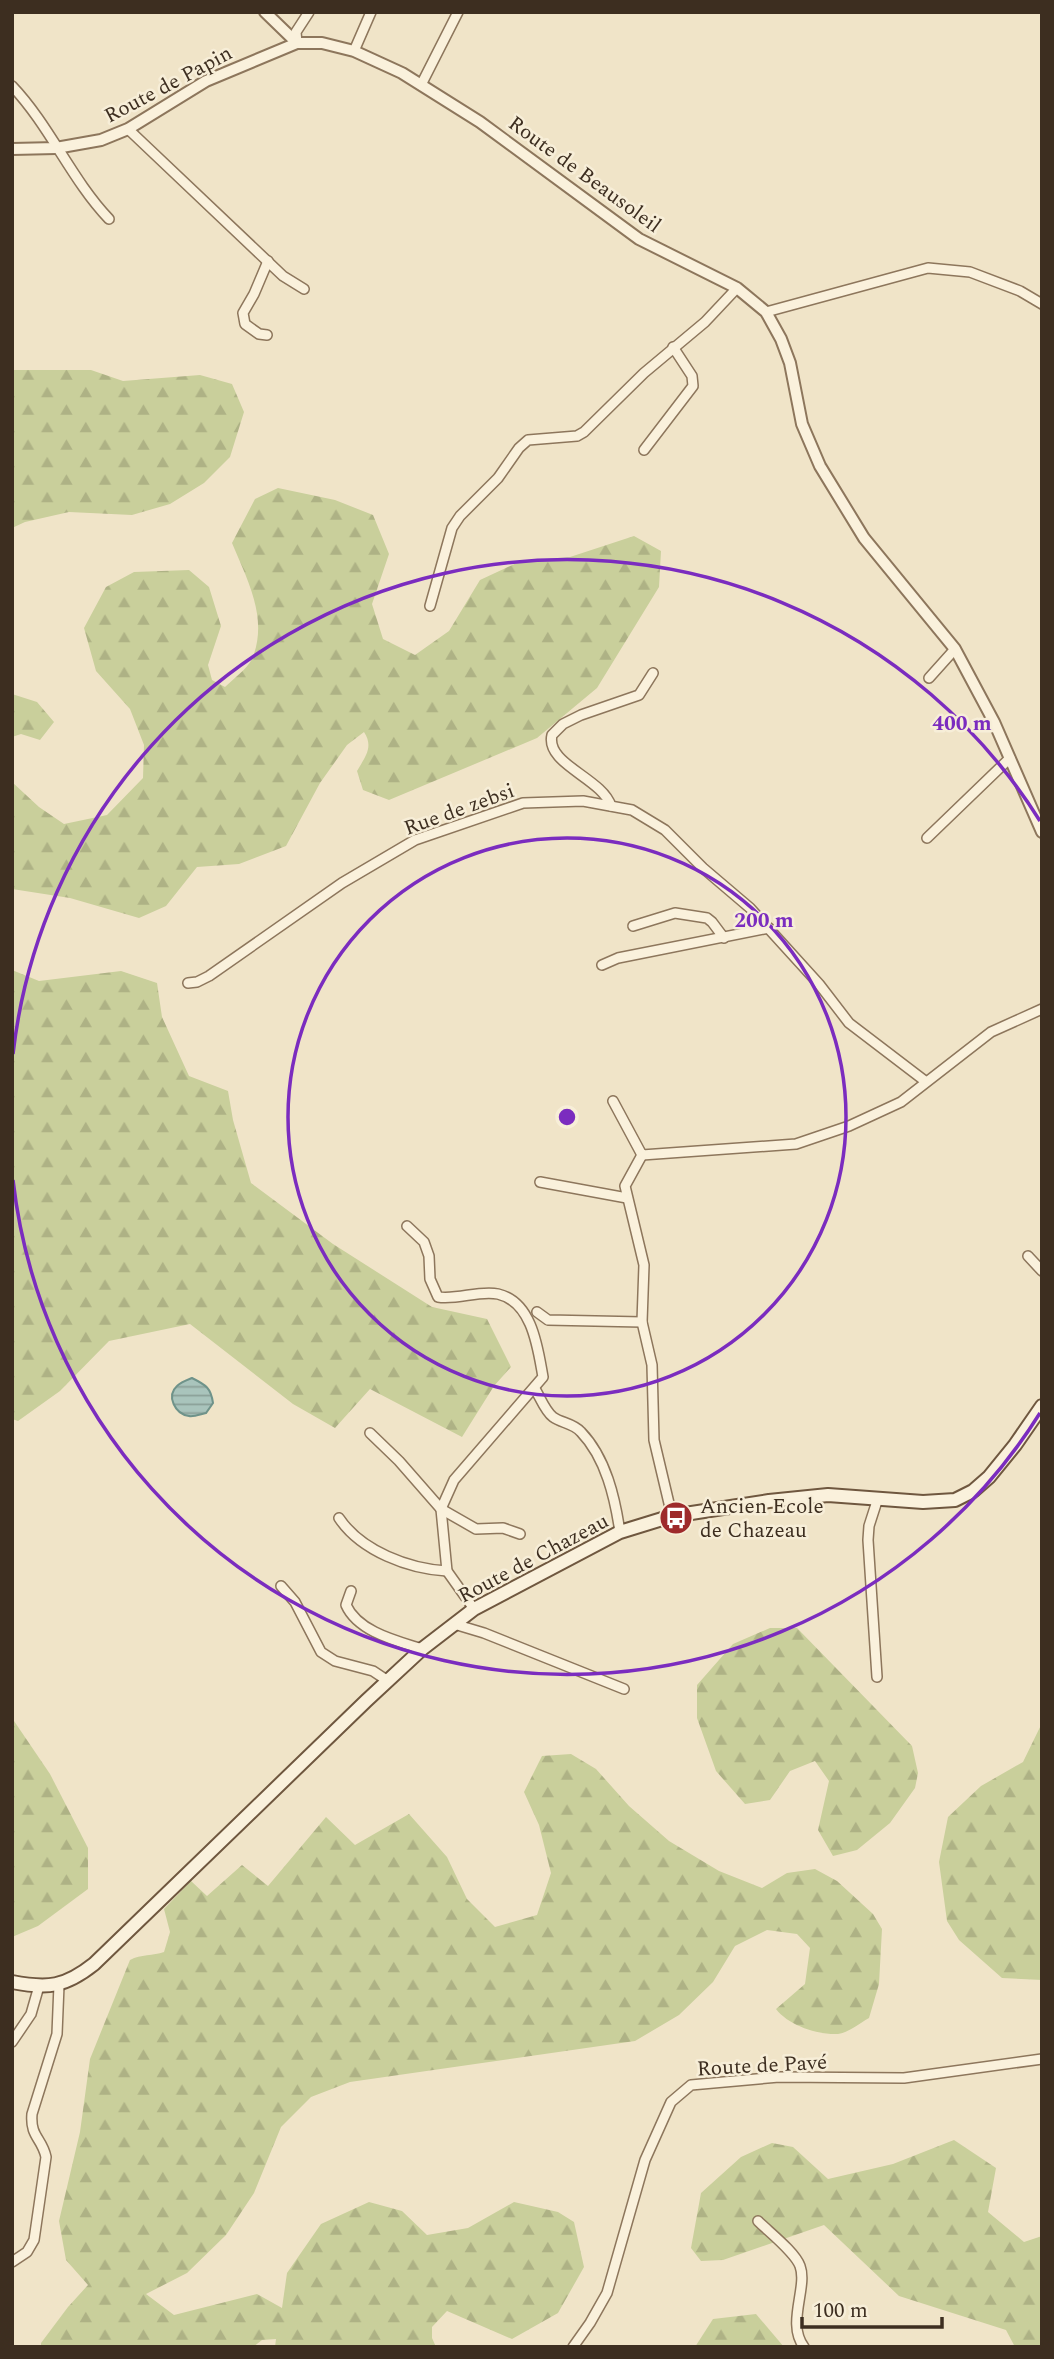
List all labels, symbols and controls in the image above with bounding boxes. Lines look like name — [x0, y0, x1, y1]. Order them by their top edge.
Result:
street label: Route de Papin — [99, 38, 238, 132]
street label: Route de Beausoleil — [501, 108, 668, 241]
text: 400 m — [932, 708, 992, 740]
street label: Rue de zebsi — [399, 775, 519, 845]
text: 200 m — [734, 905, 794, 937]
centre of rings — [555, 1105, 579, 1129]
place label: Ancien Ecole de Chazeau — [700, 1491, 824, 1547]
bus stop icon: Ancien Ecole de Chazeau — [657, 1499, 695, 1537]
street label: Route de Chazeau — [452, 1506, 615, 1612]
street label: Route de Pavé — [696, 2047, 828, 2085]
scale bar — [802, 2286, 942, 2330]
text: 100 m — [813, 2295, 868, 2327]

